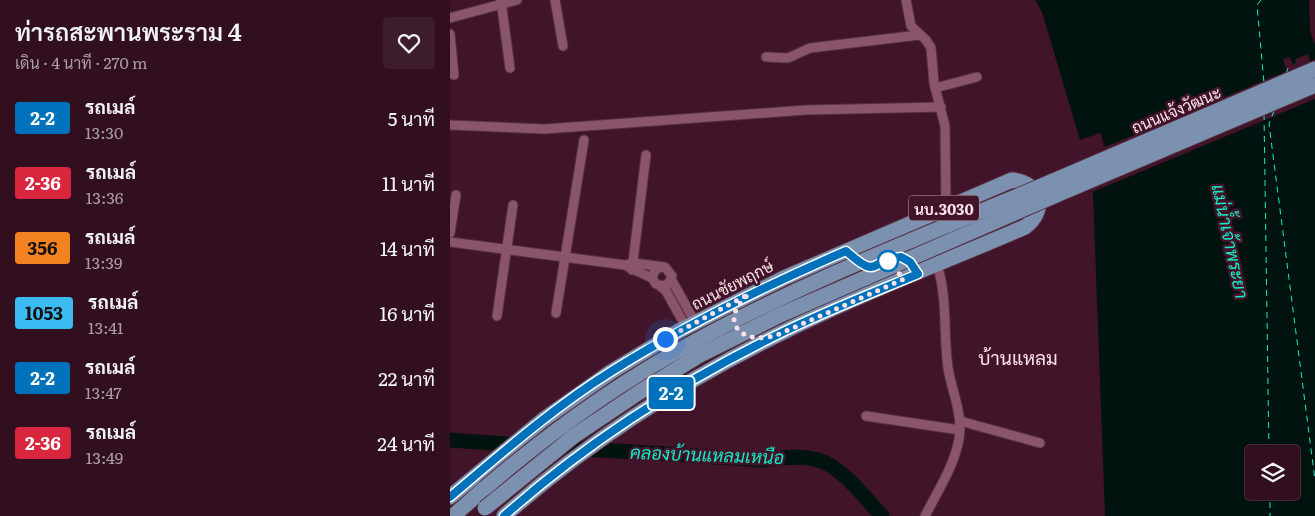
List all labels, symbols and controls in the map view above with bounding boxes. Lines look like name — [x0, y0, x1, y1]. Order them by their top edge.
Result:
text: ท่ารถสะพานพระราม 4 — [15, 13, 242, 48]
button: heart — [383, 17, 435, 69]
text: เดิน · 4 นาที · 270 m — [15, 50, 148, 74]
street label: ถนนแจ้งวัฒนะ — [1127, 79, 1225, 139]
text: รถเมล์ — [85, 92, 135, 120]
text: 2-2 — [30, 104, 55, 131]
text: 5 นาที — [388, 104, 435, 132]
text: 13:30 — [85, 120, 123, 144]
text: รถเมล์ — [86, 157, 136, 185]
text: 2-36 — [25, 169, 61, 196]
text: 11 นาที — [382, 169, 435, 197]
water label: แม่น้ำเจ้าพระยา — [1206, 181, 1257, 301]
text: 13:36 — [86, 185, 123, 209]
road number: นบ.3030 — [909, 196, 979, 220]
text: รถเมล์ — [85, 222, 135, 250]
text: 356 — [27, 234, 58, 261]
text: 14 นาที — [380, 234, 435, 262]
text: 13:39 — [85, 250, 122, 274]
unlabelled marker — [877, 250, 899, 272]
street label: ถนนชัยพฤกษ์ — [687, 253, 777, 315]
text: รถเมล์ — [88, 287, 139, 315]
text: 1053 — [25, 299, 63, 326]
text: 16 นาที — [379, 299, 435, 327]
text: 13:41 — [88, 315, 124, 339]
your location — [653, 327, 678, 352]
district label: บ้านแหลม — [978, 343, 1058, 371]
text: รถเมล์ — [85, 352, 135, 380]
text: 2-2 — [30, 364, 55, 391]
text: 22 นาที — [378, 364, 435, 392]
line badge: 2-2 — [642, 377, 700, 409]
text: 2-2 — [659, 379, 683, 406]
text: 13:47 — [85, 380, 122, 404]
text: รถเมล์ — [86, 417, 136, 445]
text: 2-36 — [25, 429, 61, 456]
text: 24 นาที — [377, 429, 435, 457]
water label: คลองบ้านแหลมเหนือ — [629, 438, 785, 470]
text: 13:49 — [86, 445, 123, 469]
map controls — [1245, 445, 1300, 500]
button: layers — [1245, 445, 1300, 500]

